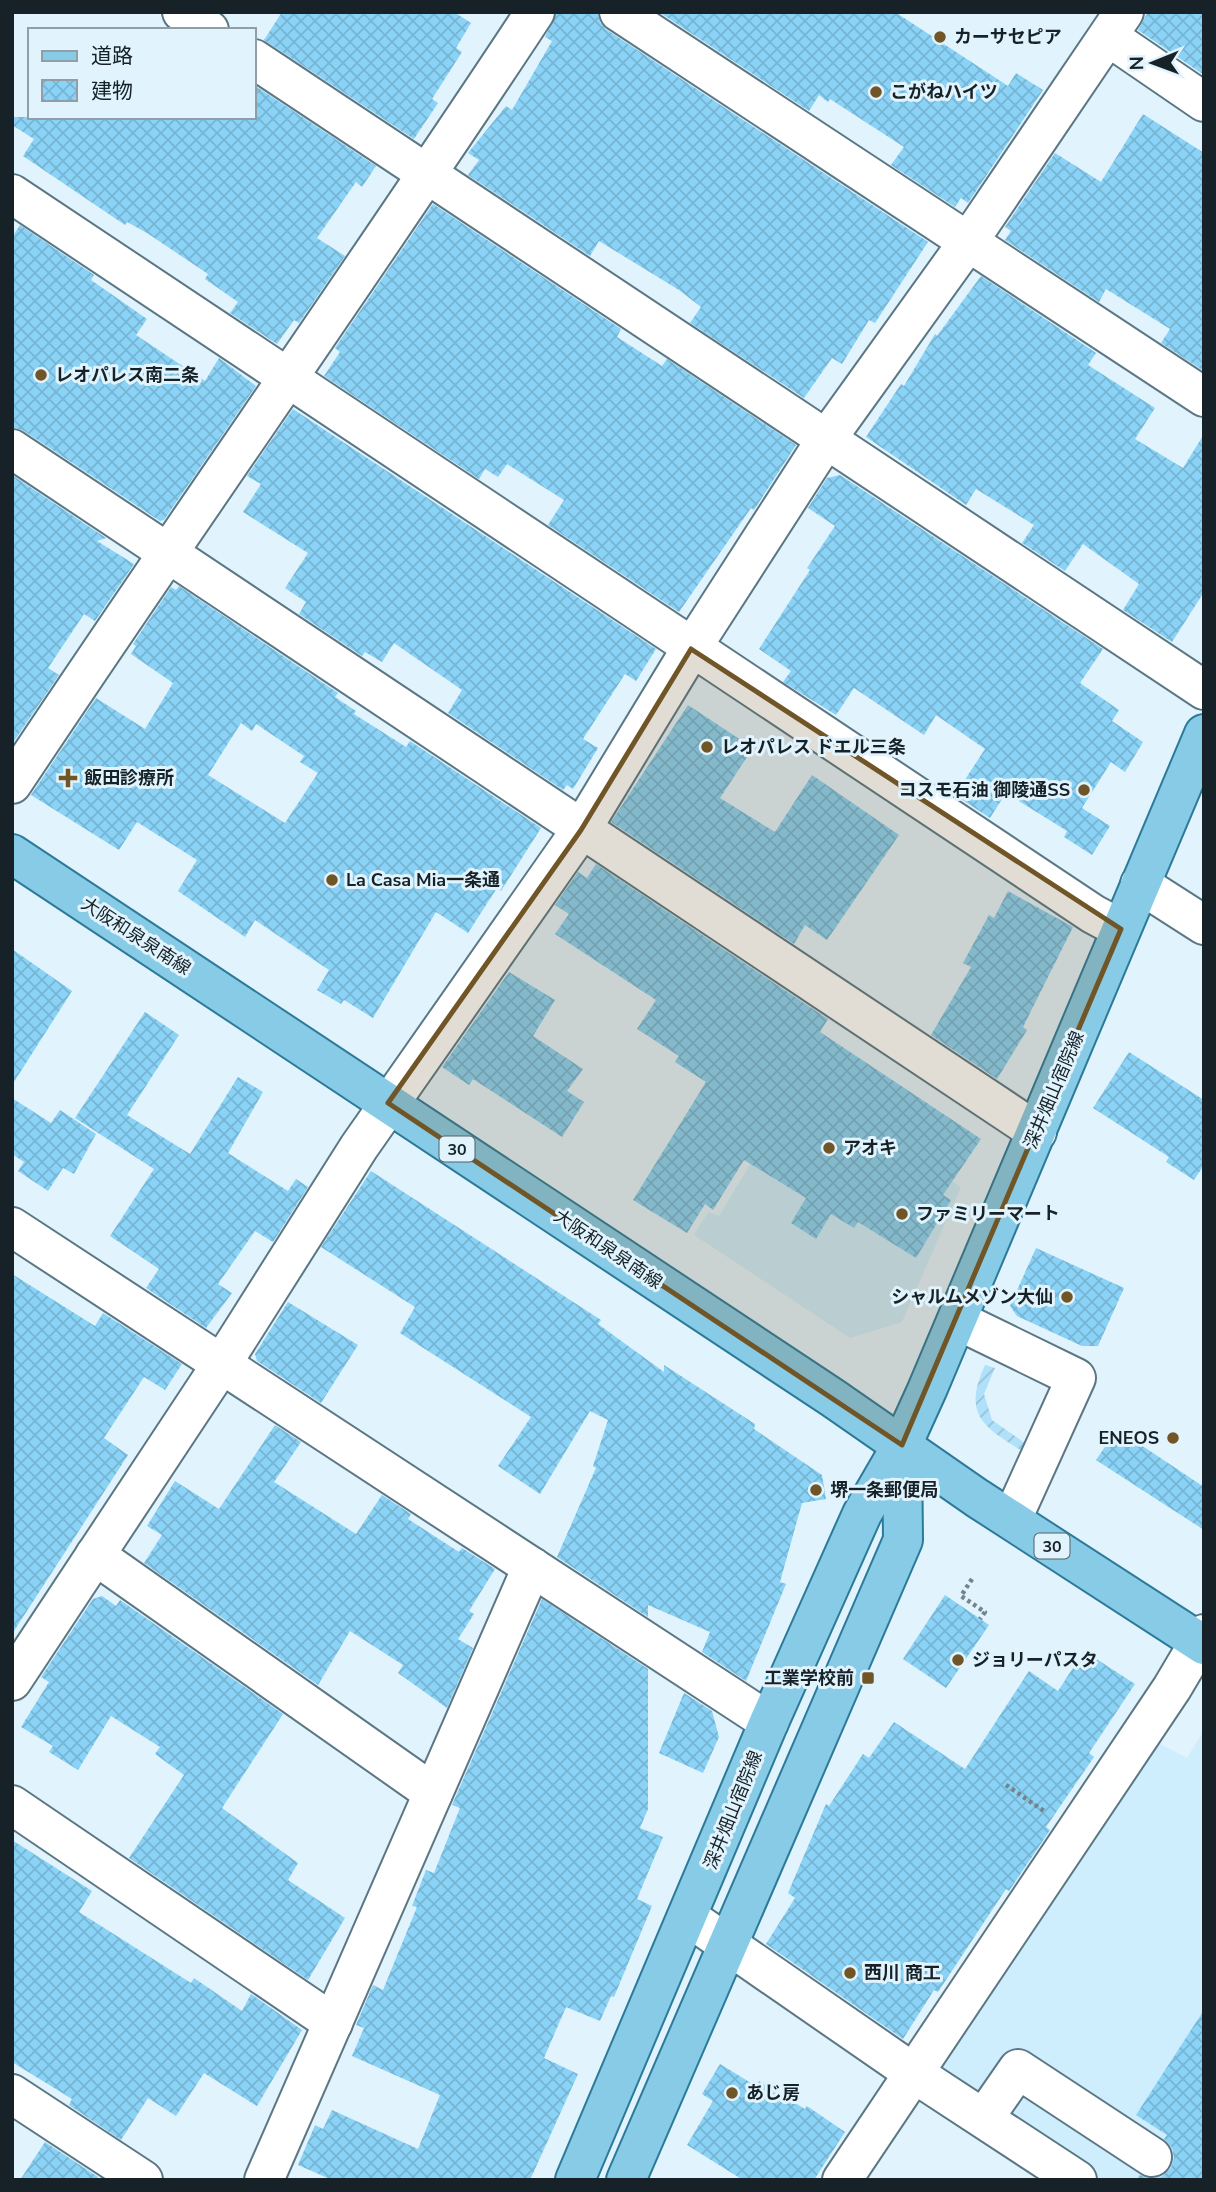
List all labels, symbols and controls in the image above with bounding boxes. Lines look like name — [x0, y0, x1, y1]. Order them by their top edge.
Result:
place label: カーサセピア — [954, 25, 1062, 49]
legend — [28, 28, 256, 119]
north arrow — [1118, 28, 1188, 98]
marker: カーサセピア — [932, 29, 948, 45]
text: 道路 — [91, 42, 133, 70]
text: N — [1124, 56, 1150, 71]
text: 建物 — [91, 77, 133, 105]
place label: こがねハイツ — [890, 80, 998, 104]
marker: こがねハイツ — [868, 84, 884, 100]
place label: レオパレス南二条 — [55, 363, 199, 387]
marker: レオパレス南二条 — [33, 367, 49, 383]
place label: レオパレス ドエル三条 — [721, 735, 906, 759]
marker: レオパレス ドエル三条 — [699, 739, 715, 755]
place label: 飯田診療所 — [84, 766, 174, 790]
marker: 飯田診療所 — [58, 768, 78, 788]
place label: コスモ石油 御陵通SS — [898, 778, 1070, 802]
marker: コスモ石油 御陵通SS — [1076, 782, 1092, 798]
place label: La Casa Mia一条通 — [346, 868, 500, 892]
marker: La Casa Mia一条通 — [324, 872, 340, 888]
street label: 大阪和泉泉南線 — [77, 892, 195, 980]
street label: 深井畑山宿院線 — [1018, 1027, 1090, 1153]
road number: 30 — [440, 1136, 475, 1162]
place label: アオキ — [843, 1136, 897, 1160]
marker: アオキ — [821, 1140, 837, 1156]
place label: ファミリーマート — [916, 1202, 1060, 1226]
street label: 大阪和泉泉南線 — [549, 1204, 667, 1294]
marker: ファミリーマート — [894, 1206, 910, 1222]
place label: シャルムメゾン大仙 — [891, 1285, 1053, 1309]
marker: シャルムメゾン大仙 — [1059, 1289, 1075, 1305]
place label: ENEOS — [1099, 1426, 1159, 1450]
marker: ENEOS — [1165, 1430, 1181, 1446]
place label: 堺一条郵便局 — [830, 1478, 938, 1502]
marker: 堺一条郵便局 — [808, 1482, 824, 1498]
road number: 30 — [1034, 1534, 1070, 1558]
place label: ジョリーパスタ — [972, 1648, 1098, 1672]
marker: ジョリーパスタ — [950, 1652, 966, 1668]
place label: 工業学校前 — [764, 1666, 854, 1690]
marker: 工業学校前 — [860, 1670, 876, 1686]
street label: 深井畑山宿院線 — [698, 1747, 768, 1873]
place label: 西川 商工 — [864, 1961, 941, 1985]
marker: 西川 商工 — [842, 1965, 858, 1981]
place label: あじ房 — [746, 2081, 800, 2105]
marker: あじ房 — [724, 2085, 740, 2101]

